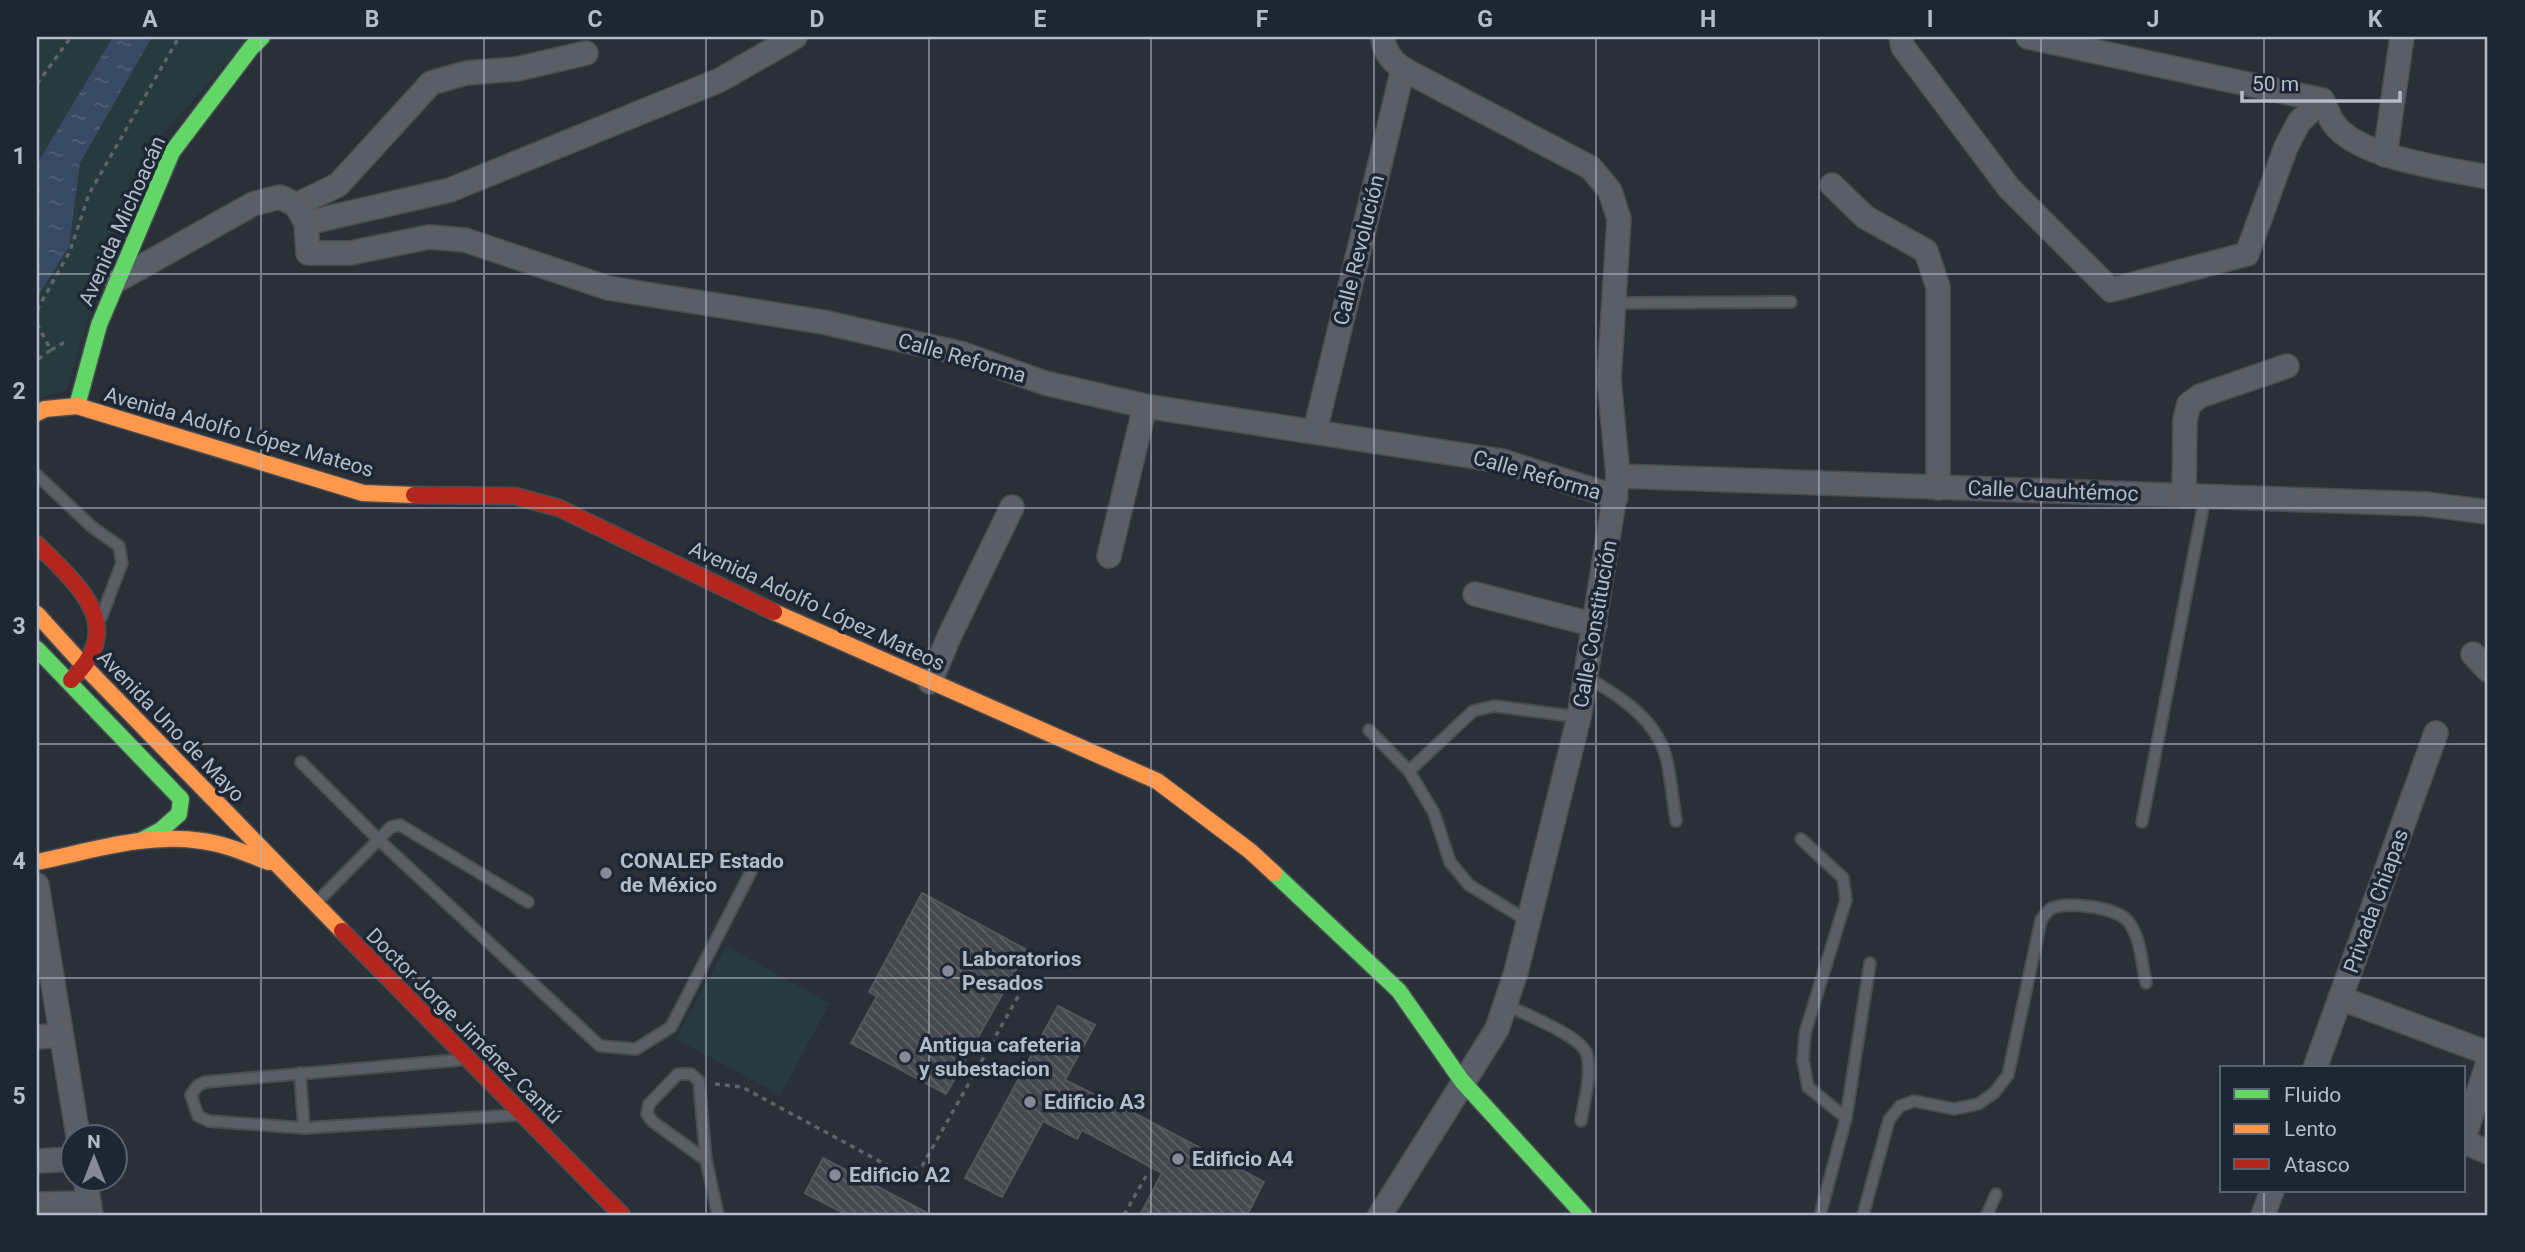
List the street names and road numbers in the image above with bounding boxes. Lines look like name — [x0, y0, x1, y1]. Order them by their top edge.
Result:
street label: Avenida Michoacán — [74, 133, 170, 309]
street label: Calle Revolución — [1329, 172, 1389, 328]
street label: Calle Reforma — [895, 328, 1029, 388]
street label: Avenida Adolfo López Mateos — [102, 382, 376, 482]
street label: Calle Reforma — [1470, 445, 1604, 505]
street label: Calle Cuauhtémoc — [1967, 476, 2139, 506]
street label: Avenida Adolfo López Mateos — [685, 536, 949, 676]
street label: Calle Constitución — [1568, 538, 1622, 710]
street label: Avenida Uno de Mayo — [92, 645, 250, 807]
street label: Privada Chiapas — [2339, 826, 2413, 976]
street label: Doctor Jorge Jiménez Cantú — [361, 923, 567, 1129]

